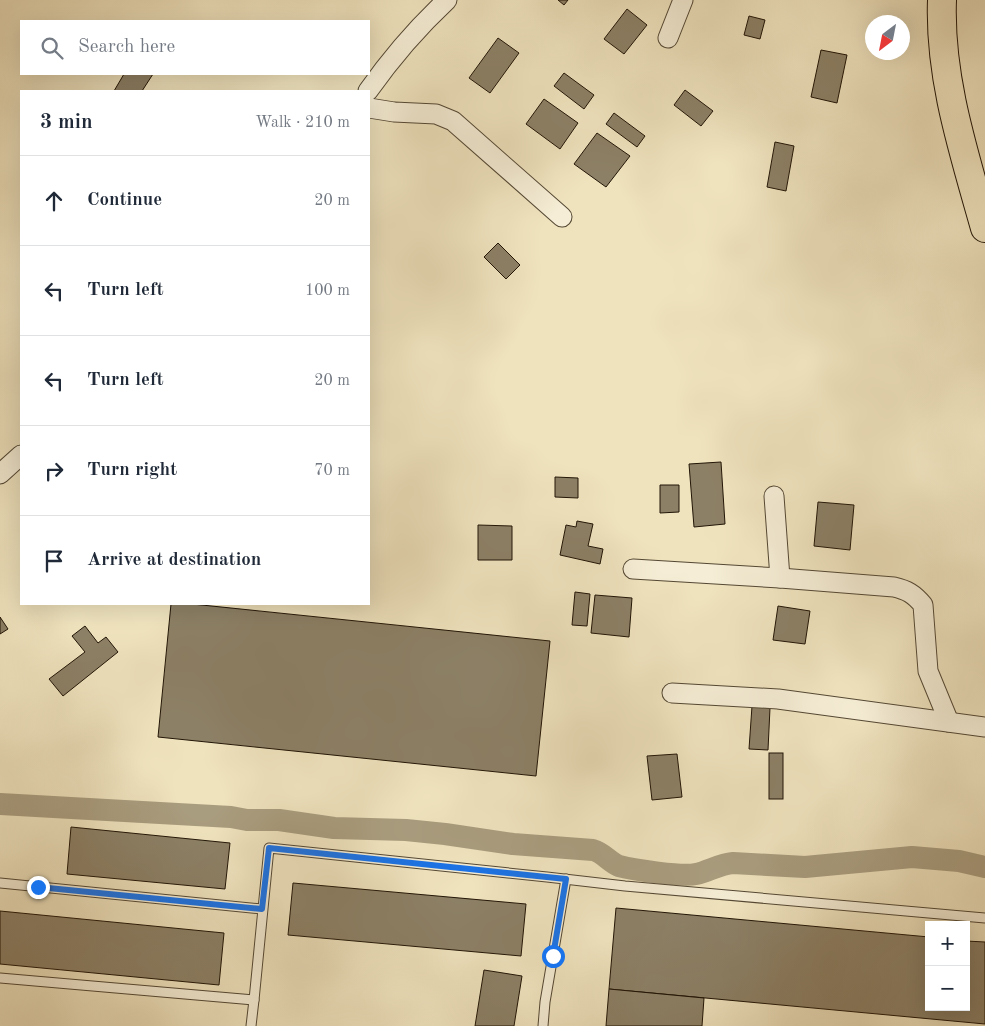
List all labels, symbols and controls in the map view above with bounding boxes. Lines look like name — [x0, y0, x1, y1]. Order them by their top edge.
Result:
north arrow — [865, 15, 910, 60]
search box — [20, 20, 370, 75]
icon: search — [38, 34, 66, 62]
text: Search here — [78, 38, 175, 57]
text: 3 min — [40, 112, 93, 133]
text: Walk · 210 m — [255, 115, 350, 131]
icon: ahead — [40, 187, 68, 215]
text: Continue — [87, 191, 162, 210]
text: 20 m — [314, 193, 350, 209]
icon: left — [40, 277, 68, 305]
text: Turn left — [87, 281, 164, 300]
text: 100 m — [305, 283, 350, 299]
icon: left — [40, 367, 68, 395]
text: Turn left — [87, 371, 164, 390]
text: 20 m — [314, 373, 350, 389]
icon: right — [40, 457, 68, 485]
text: Turn right — [87, 461, 177, 480]
text: 70 m — [314, 463, 350, 479]
icon: arrive — [40, 547, 68, 575]
text: Arrive at destination — [87, 551, 261, 570]
route end — [27, 876, 50, 899]
map controls — [925, 921, 970, 1011]
button: + — [925, 921, 970, 966]
route start — [542, 945, 565, 968]
button: − — [925, 966, 970, 1011]

